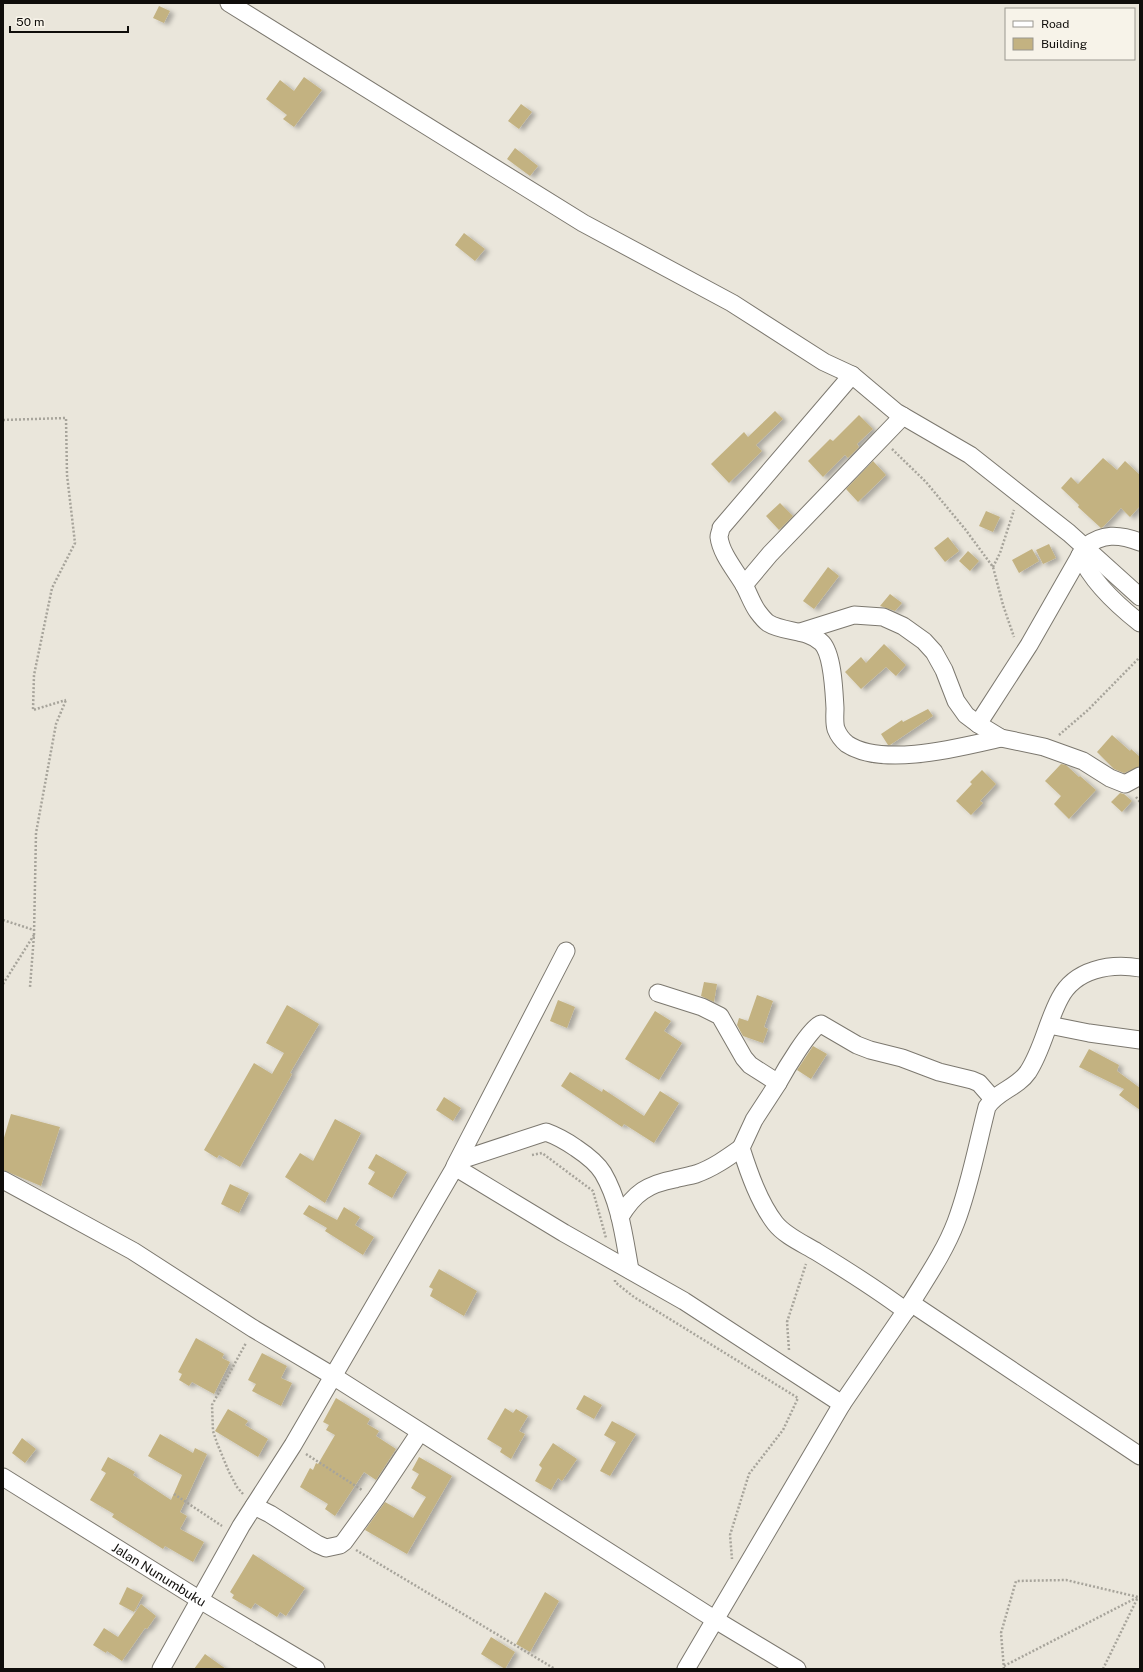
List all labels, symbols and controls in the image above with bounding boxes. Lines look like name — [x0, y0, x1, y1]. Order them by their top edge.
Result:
scale bar — [10, 8, 128, 34]
legend — [1005, 8, 1135, 60]
text: 50 m — [16, 15, 44, 29]
text: Road — [1041, 17, 1069, 31]
text: Building — [1041, 37, 1087, 51]
street label: Jalan Nunumbuku — [109, 1539, 209, 1609]

